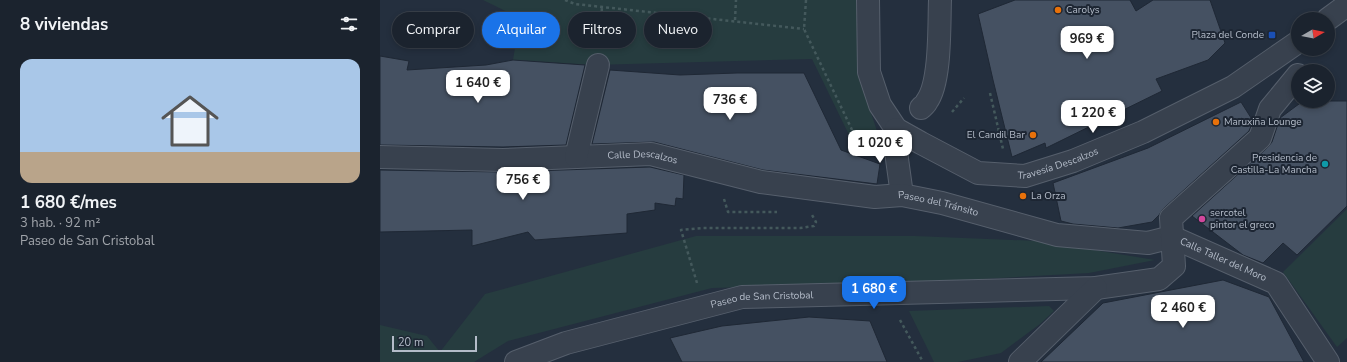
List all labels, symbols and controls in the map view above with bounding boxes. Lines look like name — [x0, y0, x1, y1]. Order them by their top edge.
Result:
place label: Carolys — [1066, 3, 1100, 17]
marker: Carolys — [1053, 5, 1063, 15]
chip: Comprar — [392, 12, 474, 48]
chip: Alquilar — [482, 12, 560, 48]
chip: Filtros — [568, 12, 636, 48]
chip: Nuevo — [644, 12, 712, 48]
north arrow — [1291, 12, 1335, 56]
map controls — [1291, 12, 1335, 108]
text: 8 viviendas — [20, 13, 108, 36]
icon: filters — [338, 13, 360, 35]
pin: 969 € — [1059, 26, 1115, 60]
place label: Plaza del Conde — [1192, 28, 1264, 42]
text: 969 € — [1070, 30, 1104, 48]
marker: Plaza del Conde — [1267, 30, 1277, 40]
button: layers — [1291, 64, 1335, 108]
pin: 1 640 € — [441, 70, 515, 104]
text: 1 640 € — [455, 74, 501, 92]
icon: home — [154, 85, 226, 157]
pin: 736 € — [702, 87, 758, 121]
text: 736 € — [713, 91, 747, 109]
pin: 1 220 € — [1056, 100, 1130, 134]
text: 1 220 € — [1070, 104, 1116, 122]
place label: Maruxiña Lounge — [1224, 115, 1302, 129]
marker: Maruxiña Lounge — [1211, 117, 1221, 127]
place label: El Candil Bar — [967, 128, 1025, 142]
pin: 1 020 € — [843, 130, 917, 164]
marker: El Candil Bar — [1028, 130, 1038, 140]
text: 1 020 € — [857, 134, 903, 152]
street label: Travesía Descalzos — [1017, 144, 1101, 183]
street label: Calle Descalzos — [607, 147, 679, 168]
place label: Presidencia de Castilla-La Mancha — [1231, 151, 1317, 177]
marker: Presidencia de Castilla-La Mancha — [1320, 159, 1330, 169]
pin: 756 € — [495, 167, 551, 201]
text: 756 € — [506, 171, 540, 189]
street label: Paseo del Tránsito — [898, 188, 981, 220]
place label: La Orza — [1031, 189, 1065, 203]
text: 1 680 €/mes — [20, 191, 117, 214]
marker: La Orza — [1018, 191, 1028, 201]
place label: sercotel pintor el greco — [1210, 206, 1275, 232]
text: 3 hab. · 92 m² — [20, 214, 100, 232]
marker: sercotel pintor el greco — [1197, 214, 1207, 224]
text: Paseo de San Cristobal — [20, 232, 155, 250]
street label: Calle Taller del Moro — [1178, 234, 1269, 285]
pin: 1 680 € — [837, 276, 911, 310]
text: 1 680 € — [851, 280, 897, 298]
street label: Paseo de San Cristobal — [709, 288, 814, 312]
pin: 2 460 € — [1146, 295, 1220, 329]
text: 2 460 € — [1160, 299, 1206, 317]
scale bar — [392, 334, 477, 353]
text: 20 m — [398, 335, 423, 350]

